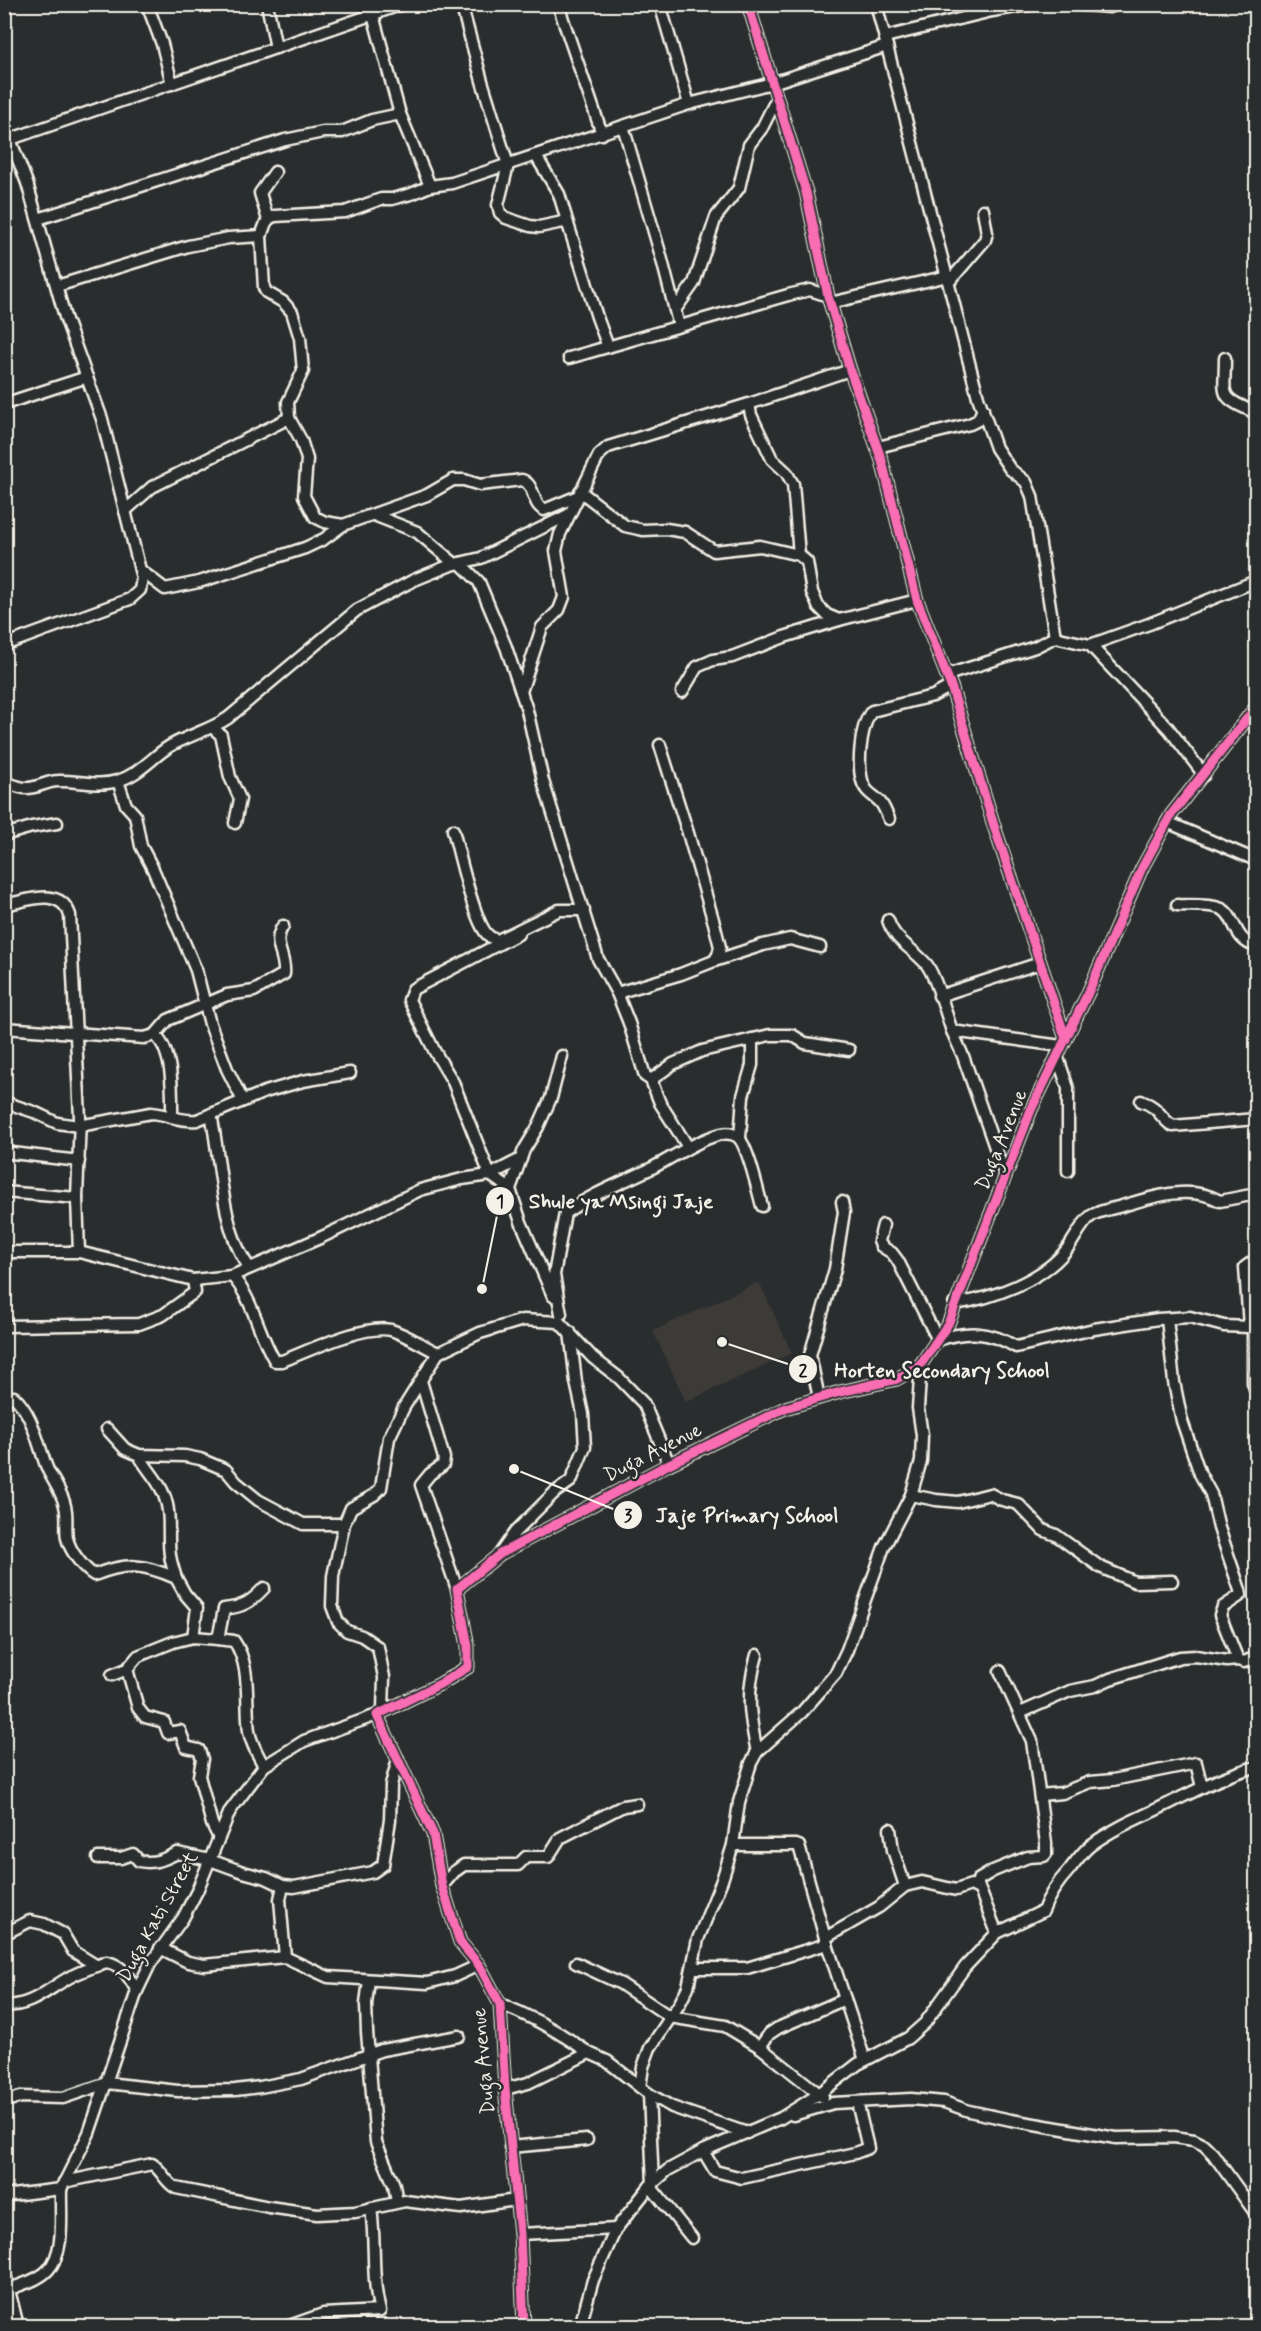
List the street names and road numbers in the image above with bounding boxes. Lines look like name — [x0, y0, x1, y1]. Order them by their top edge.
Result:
street label: Duga Avenue — [970, 1085, 1036, 1195]
street label: Duga Avenue — [599, 1417, 708, 1491]
street label: Duga Kati Street — [111, 1847, 207, 1988]
street label: Duga Avenue — [466, 2007, 504, 2115]

